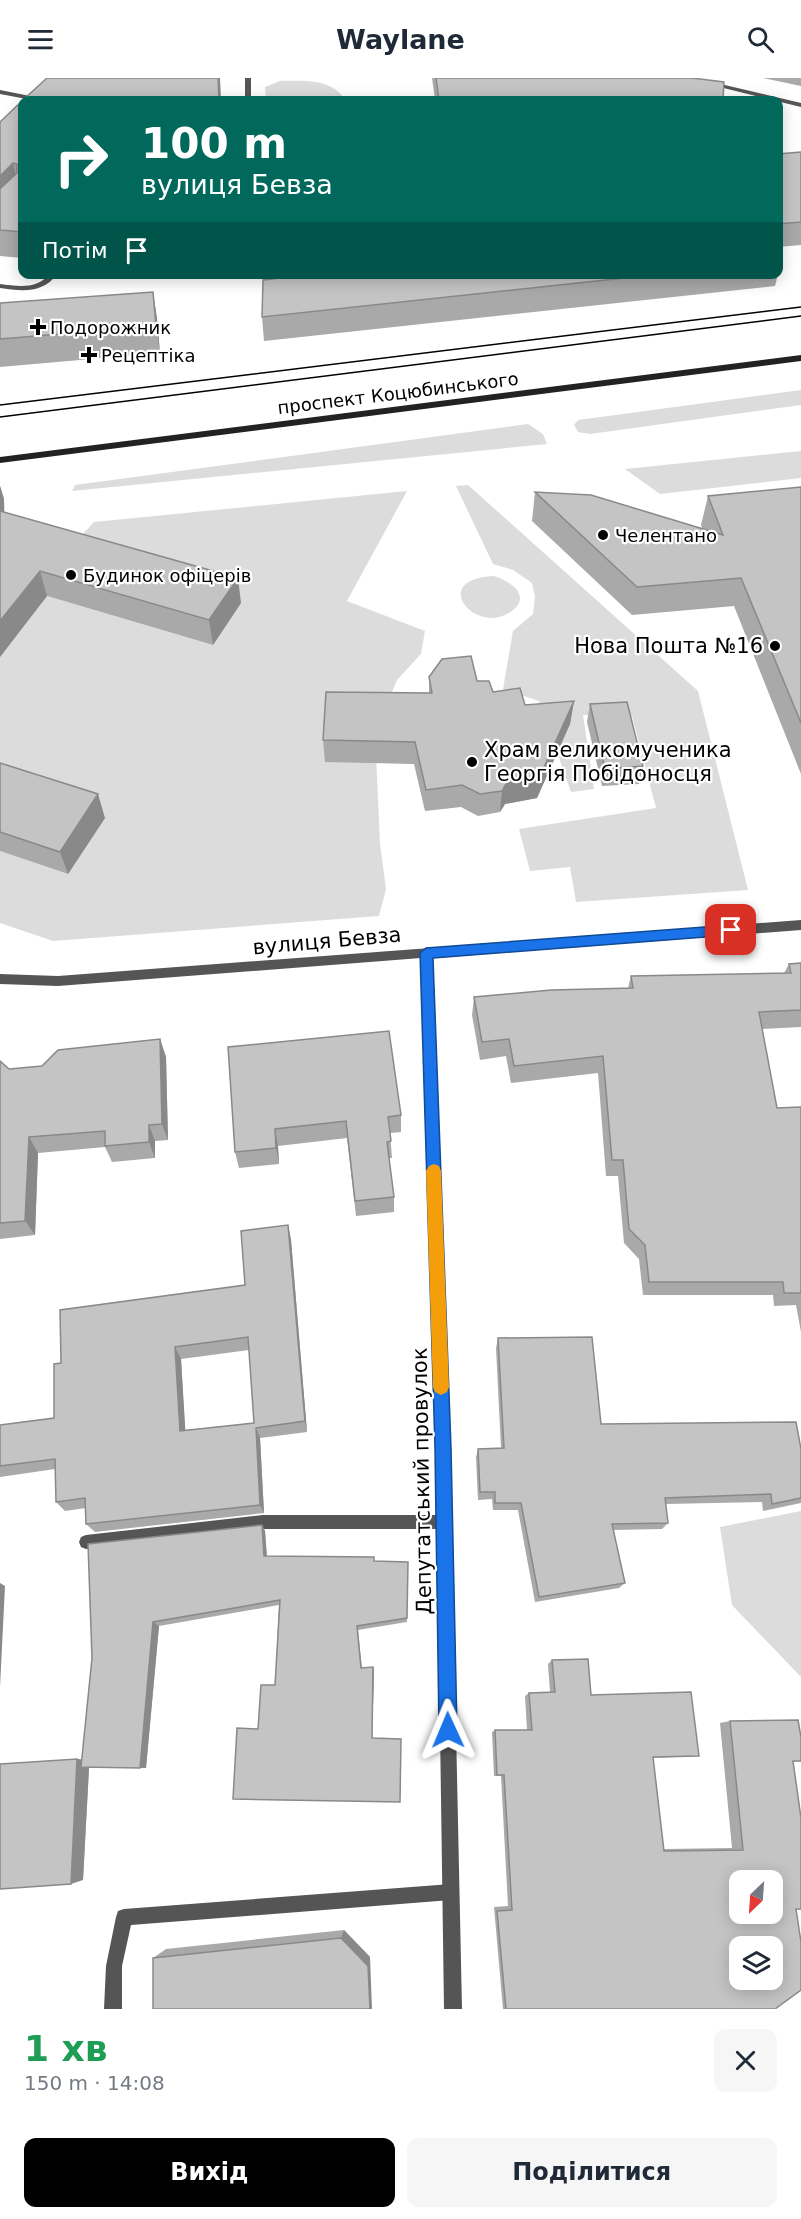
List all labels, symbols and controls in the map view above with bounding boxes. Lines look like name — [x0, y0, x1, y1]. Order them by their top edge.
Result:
icon: menu — [24, 23, 57, 56]
icon: search — [744, 23, 777, 56]
text: Waylane — [336, 24, 465, 55]
text: 100 m — [141, 119, 287, 168]
icon: right — [42, 120, 120, 198]
text: вулиця Бевза — [141, 169, 333, 200]
icon: arrive — [120, 234, 153, 267]
text: Потім — [42, 238, 108, 263]
place label: Подорожник — [50, 317, 171, 338]
marker: Подорожник — [31, 320, 45, 334]
place label: Рецептіка — [101, 345, 195, 366]
marker: Рецептіка — [82, 348, 96, 362]
street label: проспект Коцюбинського — [276, 368, 520, 418]
place label: Челентано — [615, 525, 717, 546]
marker: Челентано — [596, 528, 610, 542]
place label: Будинок офіцерів — [83, 565, 251, 586]
marker: Будинок офіцерів — [64, 568, 78, 582]
place label: Нова Пошта №16 — [574, 634, 763, 658]
marker: Нова Пошта №16 — [768, 639, 782, 653]
place label: Храм великомученика Георгія Побідоносця — [484, 738, 732, 786]
marker: Храм великомученика Георгія Побідоносця — [465, 755, 479, 769]
pin — [705, 904, 756, 955]
icon: arrive — [714, 913, 747, 946]
street label: вулиця Бевза — [252, 923, 402, 959]
street label: Депутатський провулок — [408, 1347, 436, 1615]
position arrow — [416, 1698, 480, 1762]
north arrow — [729, 1870, 783, 1924]
map controls — [729, 1870, 783, 1990]
button: layers — [729, 1936, 783, 1990]
text: 1 хв — [24, 2028, 108, 2069]
button: close — [714, 2029, 777, 2092]
text: 150 m · 14:08 — [24, 2071, 165, 2095]
button: Вихід — [24, 2138, 395, 2207]
button: Поділитися — [407, 2138, 777, 2207]

